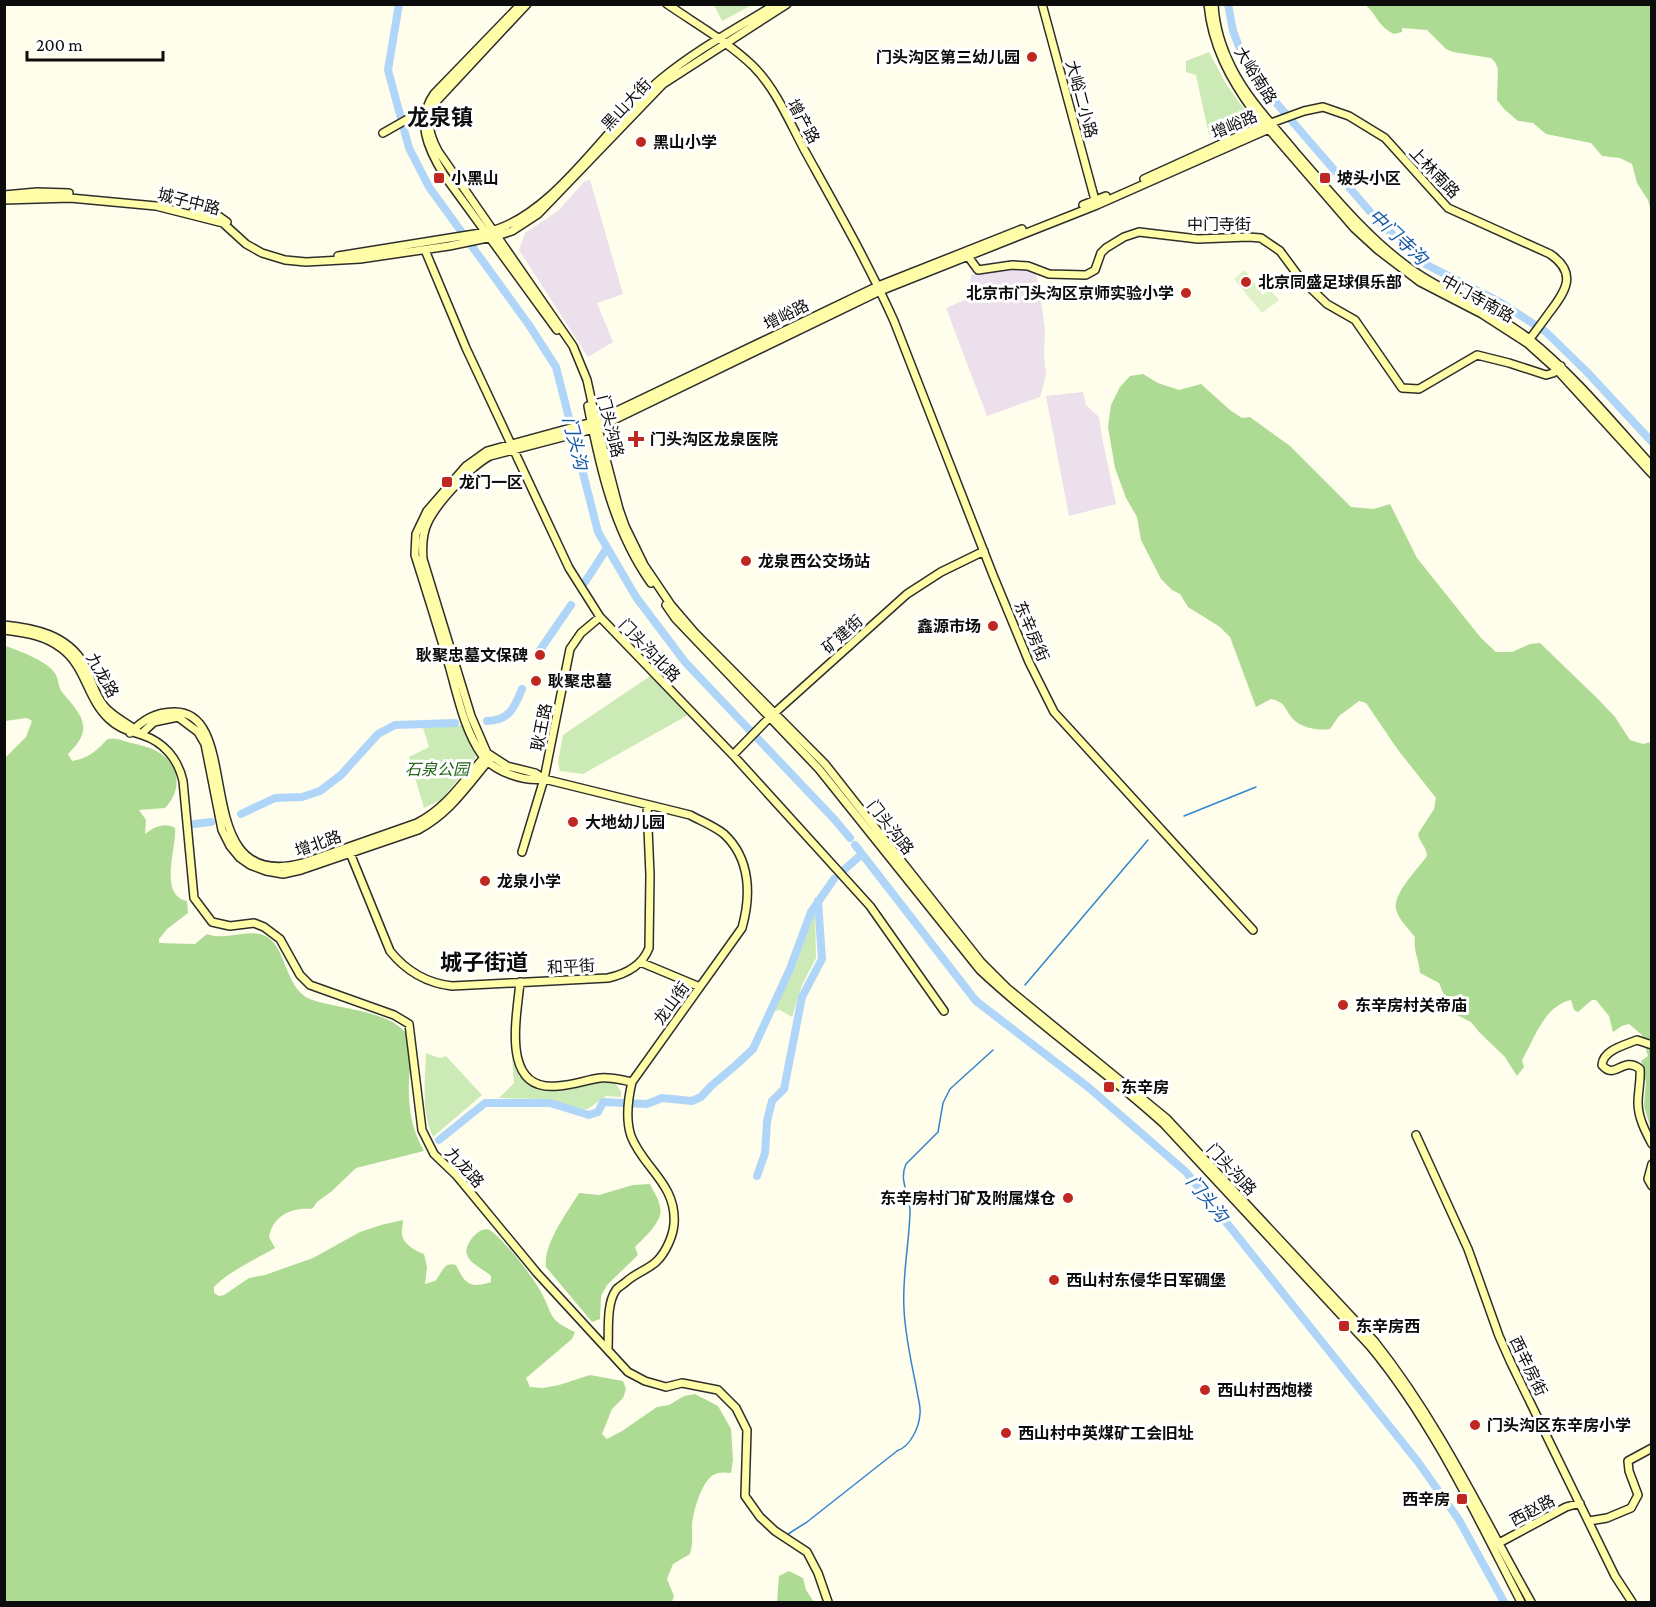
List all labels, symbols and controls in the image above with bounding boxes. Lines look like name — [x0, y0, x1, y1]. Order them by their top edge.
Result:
scale bar — [27, 24, 164, 62]
text: 200 m — [36, 35, 83, 55]
street label: 大峪南路 — [1231, 44, 1280, 107]
place label: 门头沟区第三幼儿园 — [876, 48, 1020, 66]
marker: 门头沟区第三幼儿园 — [1025, 50, 1039, 64]
street label: 大峪二小路 — [1063, 58, 1100, 140]
street label: 黑山大街 — [598, 75, 654, 134]
street label: 增产路 — [784, 96, 823, 146]
district label: 龙泉镇 — [407, 105, 473, 130]
street label: 增峪路 — [1209, 107, 1260, 142]
place label: 黑山小学 — [653, 134, 717, 151]
marker: 黑山小学 — [634, 135, 648, 149]
street label: 上林南路 — [1406, 143, 1463, 201]
place label: 小黑山 — [451, 170, 499, 187]
place label: 坡头小区 — [1337, 170, 1401, 187]
marker: 小黑山 — [432, 171, 446, 185]
marker: 坡头小区 — [1318, 171, 1332, 185]
street label: 城子中路 — [156, 185, 222, 217]
water label: 中门寺沟 — [1365, 205, 1433, 270]
street label: 中门寺街 — [1187, 216, 1251, 233]
street label: 中门寺南路 — [1439, 272, 1517, 325]
place label: 北京同盛足球俱乐部 — [1258, 273, 1402, 291]
marker: 北京同盛足球俱乐部 — [1239, 275, 1253, 289]
place label: 北京市门头沟区京师实验小学 — [966, 285, 1174, 302]
marker: 北京市门头沟区京师实验小学 — [1179, 286, 1193, 300]
street label: 增峪路 — [761, 296, 812, 333]
street label: 门头沟路 — [595, 393, 627, 459]
water label: 门头沟 — [559, 414, 592, 474]
marker: 门头沟区龙泉医院 — [627, 430, 645, 448]
place label: 门头沟区龙泉医院 — [650, 430, 778, 448]
place label: 龙门一区 — [459, 473, 523, 491]
marker: 龙门一区 — [440, 475, 454, 489]
place label: 龙泉西公交场站 — [758, 552, 870, 570]
marker: 龙泉西公交场站 — [739, 554, 753, 568]
street label: 东辛房街 — [1011, 598, 1052, 664]
street label: 矿建街 — [819, 612, 866, 657]
street label: 门头沟北路 — [616, 616, 684, 685]
place label: 鑫源市场 — [917, 618, 981, 635]
marker: 鑫源市场 — [986, 619, 1000, 633]
place label: 耿聚忠墓文保碑 — [416, 647, 528, 664]
marker: 耿聚忠墓文保碑 — [533, 648, 547, 662]
street label: 九龙路 — [83, 650, 122, 700]
place label: 耿聚忠墓 — [548, 673, 612, 690]
marker: 耿聚忠墓 — [529, 674, 543, 688]
street label: 耿王路 — [529, 702, 554, 752]
park label: 石泉公园 — [405, 761, 471, 778]
street label: 门头沟路 — [864, 797, 917, 858]
place label: 大地幼儿园 — [585, 813, 665, 831]
marker: 大地幼儿园 — [566, 815, 580, 829]
street label: 增北路 — [293, 828, 344, 859]
place label: 龙泉小学 — [497, 872, 561, 890]
marker: 龙泉小学 — [478, 874, 492, 888]
district label: 城子街道 — [440, 950, 528, 975]
street label: 和平街 — [547, 957, 595, 976]
street label: 龙山街 — [650, 979, 692, 1028]
place label: 东辛房村关帝庙 — [1355, 996, 1467, 1014]
marker: 东辛房村关帝庙 — [1336, 998, 1350, 1012]
place label: 东辛房 — [1121, 1079, 1169, 1096]
marker: 东辛房 — [1102, 1080, 1116, 1094]
street label: 门头沟路 — [1203, 1139, 1261, 1199]
street label: 九龙路 — [442, 1144, 487, 1191]
water label: 门头沟 — [1182, 1171, 1232, 1227]
place label: 东辛房村门矿及附属煤仓 — [880, 1189, 1056, 1207]
marker: 东辛房村门矿及附属煤仓 — [1061, 1191, 1075, 1205]
place label: 西山村东侵华日军碉堡 — [1066, 1271, 1226, 1289]
marker: 西山村东侵华日军碉堡 — [1047, 1273, 1061, 1287]
place label: 东辛房西 — [1356, 1318, 1420, 1335]
marker: 东辛房西 — [1337, 1319, 1351, 1333]
street label: 西辛房街 — [1507, 1334, 1550, 1399]
place label: 西山村西炮楼 — [1217, 1381, 1313, 1399]
marker: 西山村西炮楼 — [1198, 1383, 1212, 1397]
place label: 门头沟区东辛房小学 — [1487, 1417, 1631, 1434]
marker: 门头沟区东辛房小学 — [1468, 1418, 1482, 1432]
place label: 西山村中英煤矿工会旧址 — [1018, 1424, 1194, 1442]
marker: 西山村中英煤矿工会旧址 — [999, 1426, 1013, 1440]
place label: 西辛房 — [1402, 1491, 1450, 1508]
marker: 西辛房 — [1455, 1492, 1469, 1506]
street label: 西赵路 — [1507, 1492, 1557, 1529]

